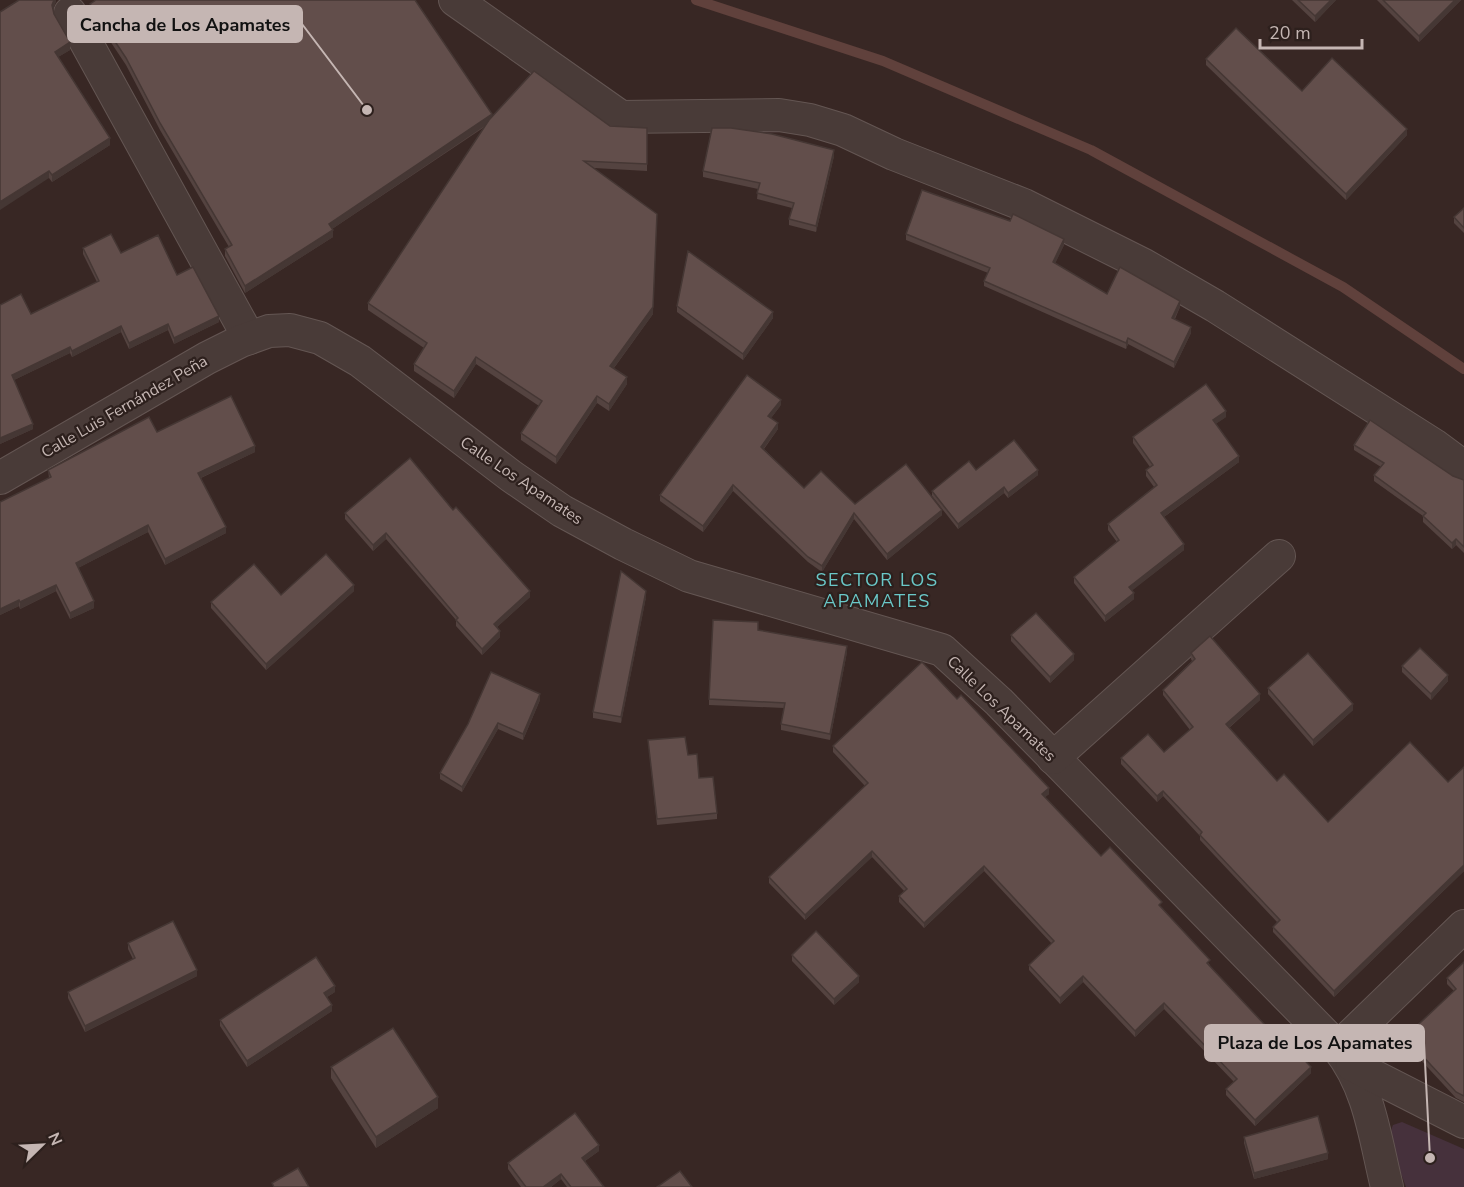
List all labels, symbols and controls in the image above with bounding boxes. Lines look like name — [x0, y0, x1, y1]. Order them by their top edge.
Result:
callout: Cancha de Los Apamates — [68, 6, 302, 42]
scale bar — [1260, 12, 1362, 50]
text: Cancha de Los Apamates — [80, 13, 290, 37]
text: 20 m — [1269, 21, 1311, 45]
street label: Calle Luis Fernández Peña — [37, 350, 212, 464]
street label: Calle Los Apamates — [456, 432, 587, 530]
district label: SECTOR LOS APAMATES — [816, 568, 938, 613]
street label: Calle Los Apamates — [942, 651, 1061, 767]
callout: Plaza de Los Apamates — [1205, 1025, 1424, 1061]
text: Plaza de Los Apamates — [1218, 1031, 1413, 1055]
north arrow — [12, 1115, 72, 1175]
text: N — [42, 1129, 67, 1149]

